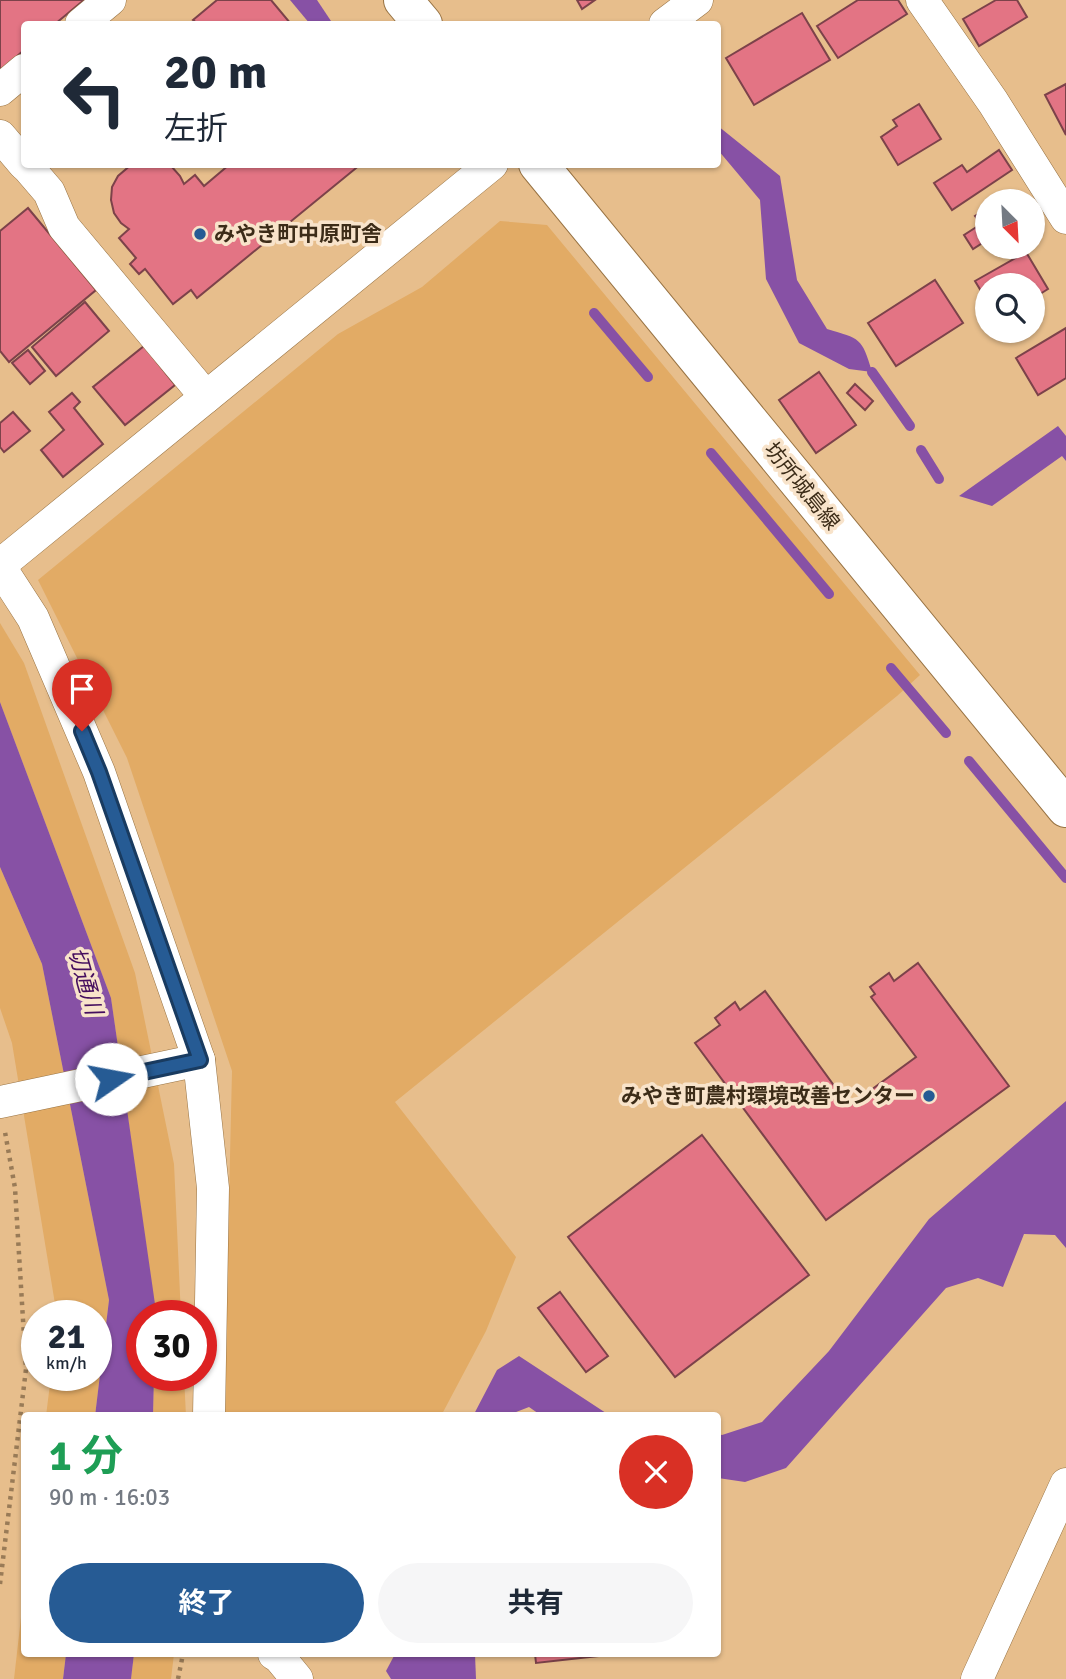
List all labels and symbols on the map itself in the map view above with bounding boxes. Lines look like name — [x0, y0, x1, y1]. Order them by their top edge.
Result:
north arrow — [975, 189, 1045, 259]
place label: みやき町中原町舎 — [214, 221, 382, 247]
marker: みやき町中原町舎 — [192, 226, 208, 242]
street label: 坊所城島線 — [759, 437, 845, 535]
pin — [52, 659, 112, 731]
water label: 切通川 — [62, 944, 109, 1021]
position arrow — [74, 1042, 148, 1116]
place label: みやき町農村環境改善センター — [621, 1083, 915, 1109]
marker: みやき町農村環境改善センター — [921, 1088, 937, 1104]
speed limit sign: 30 — [126, 1300, 217, 1391]

